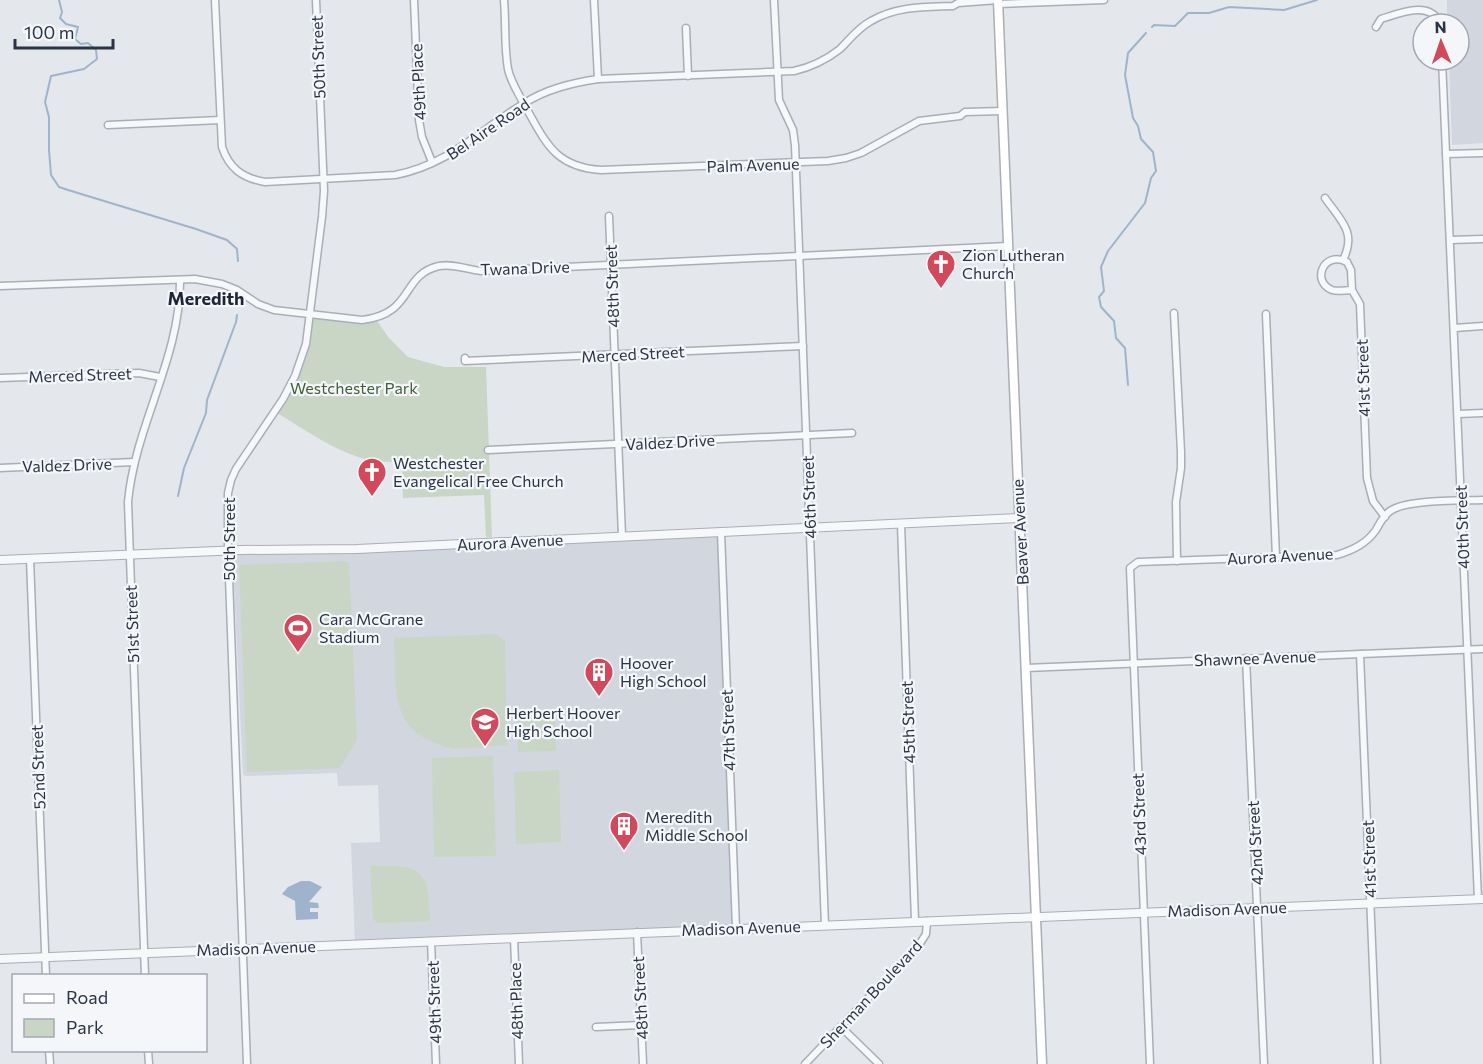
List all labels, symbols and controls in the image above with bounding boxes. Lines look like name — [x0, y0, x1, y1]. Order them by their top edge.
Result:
scale bar — [15, 12, 112, 50]
north arrow — [1411, 12, 1471, 72]
street label: 50th Street — [307, 14, 328, 99]
text: N — [1434, 17, 1447, 36]
text: 100 m — [24, 21, 74, 43]
street label: 49th Place — [406, 43, 429, 121]
street label: Bel Aire Road — [443, 94, 533, 163]
street label: Palm Avenue — [706, 153, 800, 176]
street label: 48th Street — [601, 244, 622, 328]
place label: Zion Lutheran Church — [962, 245, 1065, 282]
church icon: Zion Lutheran Church — [925, 248, 957, 290]
street label: Twana Drive — [480, 256, 570, 279]
district label: Meredith — [168, 287, 244, 309]
street label: 41st Street — [1352, 338, 1373, 417]
street label: Merced Street — [581, 341, 686, 366]
street label: Merced Street — [28, 363, 133, 386]
park label: Westchester Park — [290, 378, 418, 397]
street label: Valdez Drive — [625, 430, 715, 453]
street label: Valdez Drive — [22, 453, 112, 476]
place label: Westchester Evangelical Free Church — [393, 453, 564, 490]
street label: 46th Street — [798, 455, 819, 539]
church icon: Westchester Evangelical Free Church — [356, 456, 388, 498]
street label: Beaver Avenue — [1007, 479, 1032, 586]
street label: 40th Street — [1451, 484, 1472, 569]
street label: 50th Street — [219, 497, 238, 581]
street label: Aurora Avenue — [456, 529, 564, 554]
street label: Aurora Avenue — [1226, 543, 1334, 568]
street label: 51st Street — [121, 584, 142, 663]
place label: Cara McGrane Stadium — [319, 609, 423, 646]
sports icon: Cara McGrane Stadium — [282, 612, 314, 654]
street label: Shawnee Avenue — [1194, 646, 1316, 669]
place label: Hoover High School — [620, 653, 707, 690]
building icon: Hoover High School — [583, 656, 615, 698]
street label: 45th Street — [897, 680, 918, 764]
street label: 47th Street — [717, 688, 738, 771]
place label: Herbert Hoover High School — [506, 703, 621, 740]
school or university icon: Herbert Hoover High School — [469, 706, 501, 748]
street label: 52nd Street — [27, 724, 48, 810]
street label: 43rd Street — [1128, 772, 1149, 856]
street label: 42nd Street — [1243, 800, 1266, 886]
place label: Meredith Middle School — [645, 807, 748, 844]
building icon: Meredith Middle School — [608, 810, 640, 852]
street label: 41st Street — [1358, 819, 1379, 898]
street label: Madison Avenue — [1167, 897, 1287, 920]
street label: Madison Avenue — [681, 916, 801, 939]
street label: Madison Avenue — [196, 936, 316, 959]
street label: Sherman Boulevard — [816, 936, 926, 1052]
street label: 48th Street — [628, 955, 651, 1040]
street label: 49th Street — [423, 960, 444, 1044]
street label: 48th Place — [505, 962, 526, 1040]
legend — [12, 974, 207, 1052]
text: Road — [66, 986, 108, 1008]
text: Park — [66, 1016, 104, 1038]

